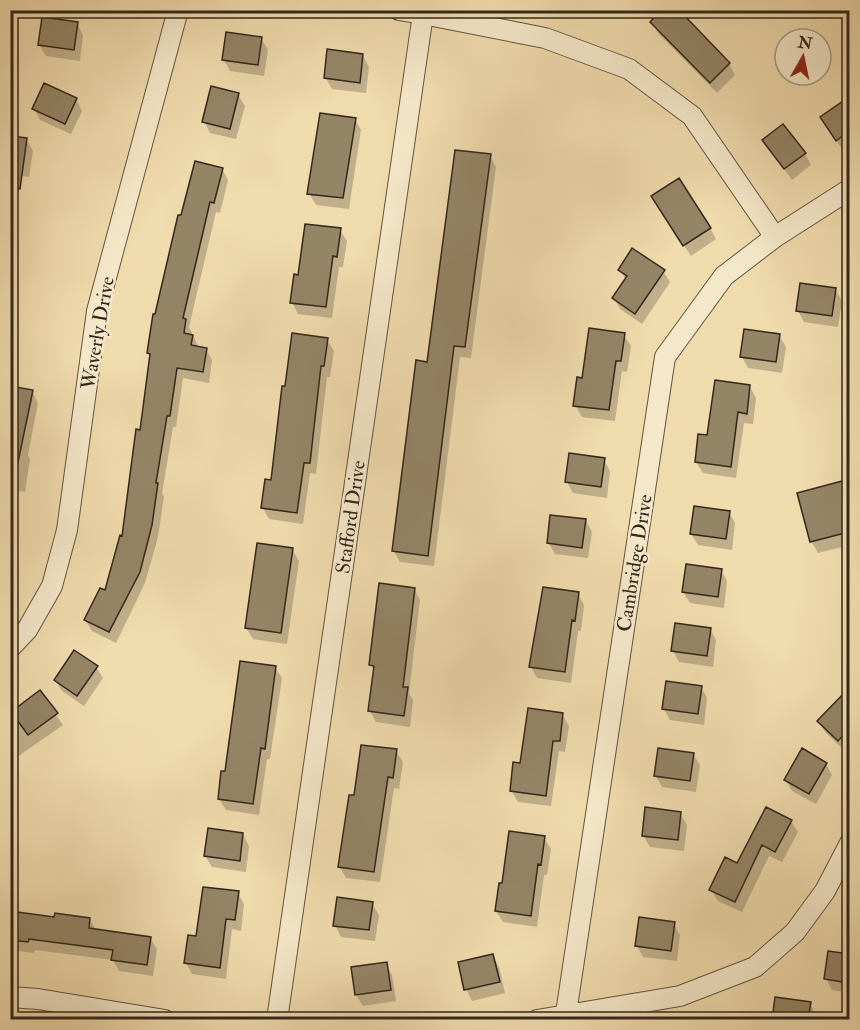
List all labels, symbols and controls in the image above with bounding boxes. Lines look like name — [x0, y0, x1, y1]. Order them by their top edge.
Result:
north arrow — [773, 27, 833, 87]
text: N — [796, 32, 814, 54]
street label: Waverly Drive — [75, 275, 120, 393]
street label: Stafford Drive — [330, 459, 371, 575]
street label: Cambridge Drive — [611, 493, 658, 634]

